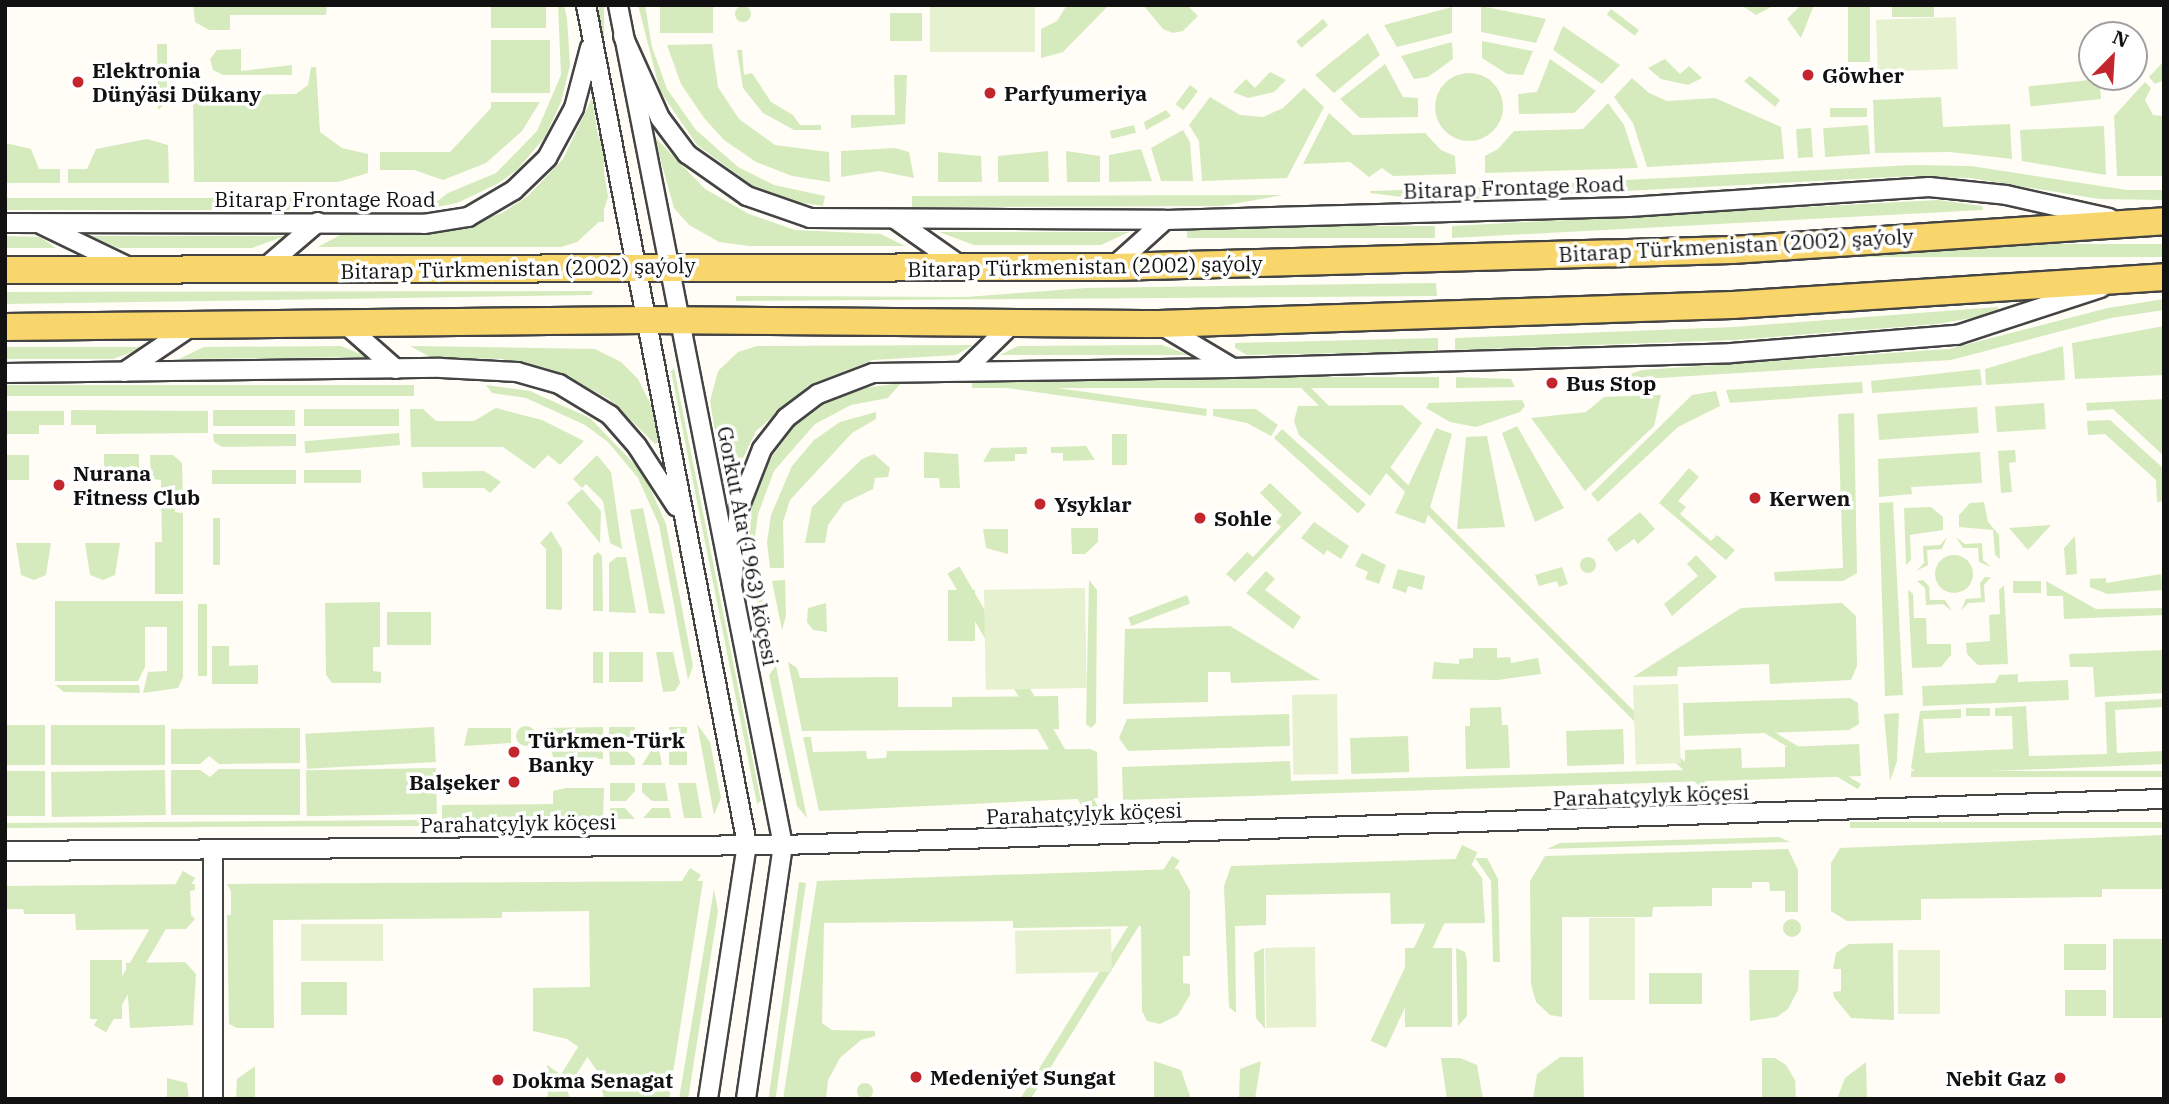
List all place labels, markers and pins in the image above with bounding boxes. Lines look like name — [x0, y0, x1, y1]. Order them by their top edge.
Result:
place label: Elektronia Dünýäsi Dükany — [92, 57, 261, 107]
place label: Göwher — [1822, 62, 1904, 88]
marker: Göwher — [1800, 67, 1816, 83]
marker: Elektronia Dünýäsi Dükany — [70, 74, 86, 90]
place label: Parfyumeriya — [1004, 80, 1147, 106]
marker: Parfyumeriya — [982, 85, 998, 101]
place label: Bus Stop — [1566, 370, 1656, 396]
marker: Bus Stop — [1544, 375, 1560, 391]
place label: Nurana Fitness Club — [73, 460, 200, 510]
marker: Nurana Fitness Club — [51, 477, 67, 493]
place label: Kerwen — [1769, 485, 1850, 511]
marker: Kerwen — [1747, 490, 1763, 506]
place label: Ysyklar — [1054, 491, 1132, 517]
marker: Ysyklar — [1032, 496, 1048, 512]
place label: Sohle — [1214, 505, 1272, 531]
marker: Sohle — [1192, 510, 1208, 526]
place label: Türkmen-Türk Banky — [528, 727, 685, 777]
marker: Türkmen-Türk Banky — [506, 744, 522, 760]
place label: Balşeker — [409, 769, 500, 795]
marker: Balşeker — [506, 774, 522, 790]
place label: Medeniýet Sungat — [930, 1064, 1116, 1090]
place label: Nebit Gaz — [1946, 1065, 2046, 1091]
place label: Dokma Senagat — [512, 1067, 673, 1093]
marker: Medeniýet Sungat — [908, 1069, 924, 1085]
marker: Nebit Gaz — [2052, 1070, 2068, 1086]
marker: Dokma Senagat — [490, 1072, 506, 1088]

